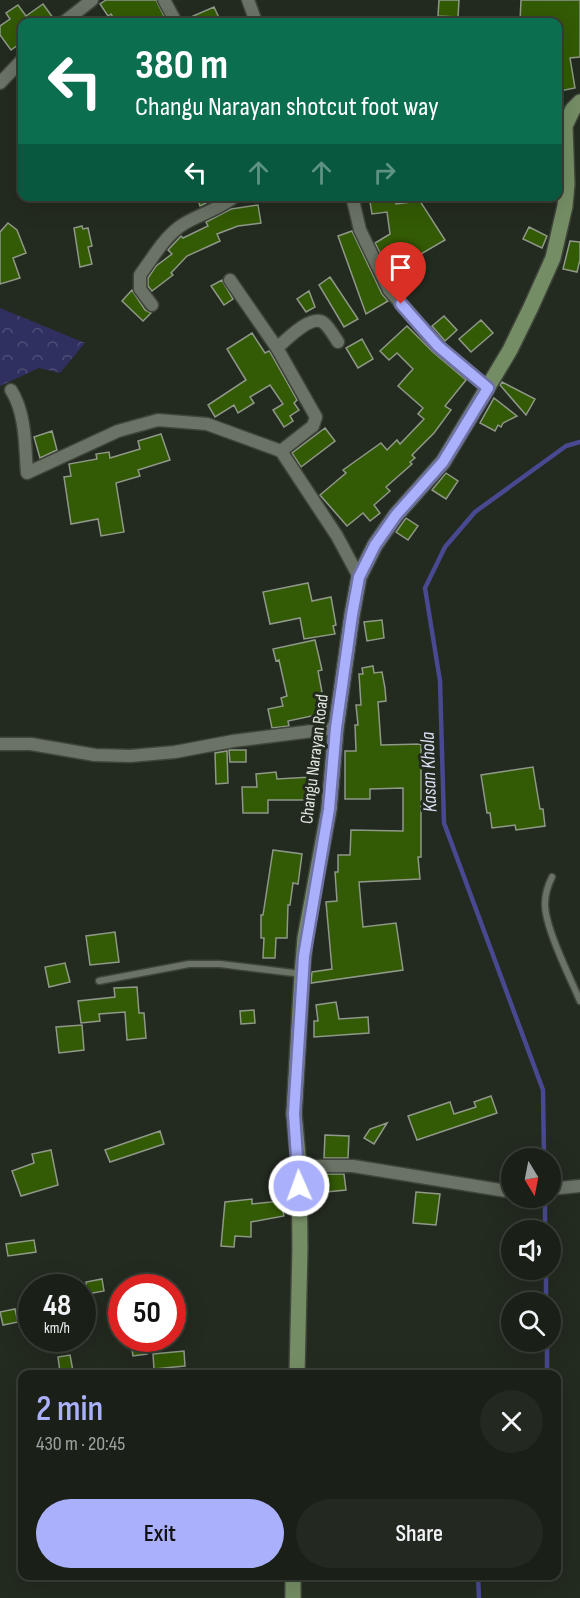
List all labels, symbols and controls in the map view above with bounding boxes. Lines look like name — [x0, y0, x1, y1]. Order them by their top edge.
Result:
text: 380 m — [135, 40, 228, 91]
icon: left — [36, 42, 114, 120]
text: Changu Narayan shotcut foot way — [135, 91, 439, 123]
icon: left — [179, 156, 212, 189]
icon: ahead — [242, 156, 275, 189]
icon: ahead — [305, 156, 338, 189]
icon: right — [368, 156, 401, 189]
pin — [375, 242, 426, 304]
icon: arrive — [384, 251, 417, 284]
street label: Changu Narayan Road — [296, 693, 333, 825]
water label: Kasan Khola — [416, 731, 442, 813]
north arrow — [501, 1148, 561, 1208]
map controls — [501, 1148, 561, 1352]
position arrow — [267, 1154, 331, 1218]
button: sound — [501, 1220, 561, 1280]
speed limit sign: 50 — [108, 1274, 186, 1352]
text: 48 — [43, 1288, 71, 1324]
button: search — [501, 1292, 561, 1352]
text: km/h — [44, 1319, 70, 1338]
text: 2 min — [36, 1388, 103, 1431]
button: close — [480, 1390, 543, 1453]
text: 430 m · 20:45 — [36, 1432, 125, 1456]
button: Exit — [36, 1499, 284, 1568]
button: Share — [296, 1499, 543, 1568]

